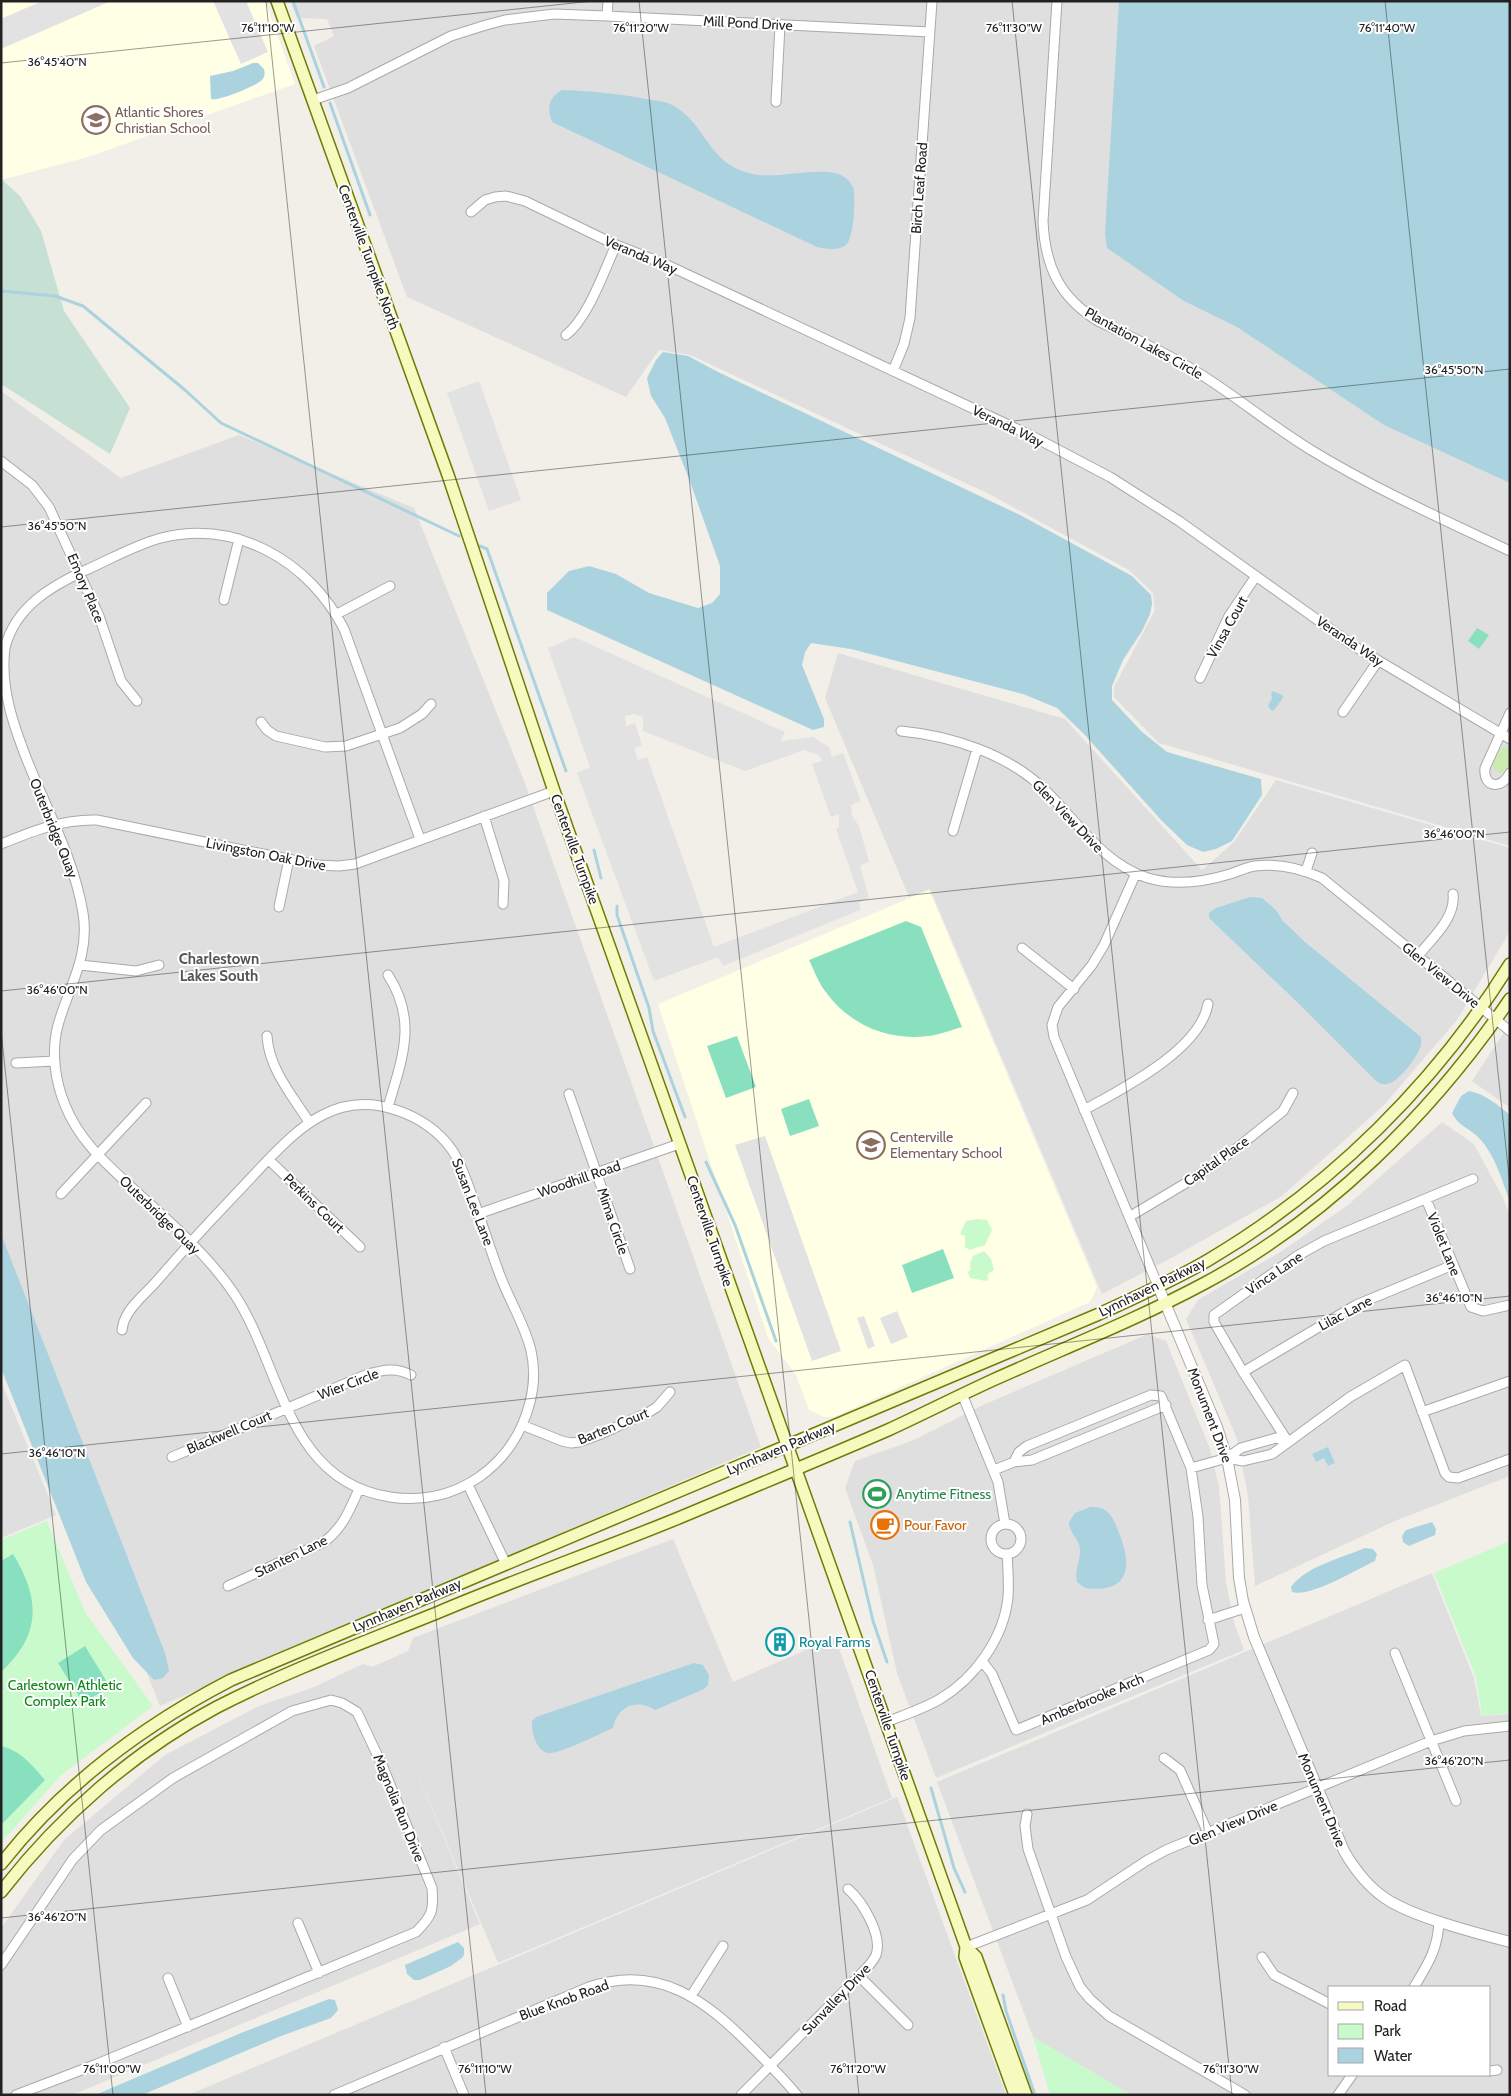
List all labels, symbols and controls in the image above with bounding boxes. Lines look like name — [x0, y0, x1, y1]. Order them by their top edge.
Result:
street label: Mill Pond Drive — [703, 12, 793, 34]
text: 76°11'10"W — [241, 20, 295, 35]
text: 76°11'20"W — [613, 20, 669, 35]
text: 76°11'30"W — [986, 20, 1043, 35]
text: 76°11'40"W — [1359, 20, 1416, 35]
text: 36°45'40"N — [27, 54, 87, 69]
place label: Atlantic Shores Christian School — [115, 103, 211, 137]
school or university icon: Atlantic Shores Christian School — [81, 105, 111, 135]
street label: Birch Leaf Road — [907, 142, 931, 234]
street label: Centerville Turnpike North — [334, 182, 404, 332]
street label: Veranda Way — [602, 232, 680, 278]
street label: Plantation Lakes Circle — [1082, 303, 1206, 383]
text: 36°45'50"N — [1424, 362, 1484, 377]
street label: Veranda Way — [969, 401, 1047, 451]
text: 36°45'50"N — [27, 518, 87, 533]
street label: Emory Place — [63, 551, 109, 625]
street label: Vinsa Court — [1203, 593, 1252, 661]
street label: Veranda Way — [1313, 612, 1387, 670]
street label: Outerbridge Quay — [26, 775, 82, 881]
street label: Glen View Drive — [1029, 776, 1107, 856]
street label: Centerville Turnpike — [547, 791, 603, 907]
text: 36°46'00"N — [1423, 826, 1485, 841]
street label: Livingston Oak Drive — [204, 834, 328, 874]
street label: Glen View Drive — [1399, 938, 1483, 1012]
district label: Charlestown Lakes South — [179, 950, 259, 985]
text: 36°46'00"N — [26, 982, 88, 997]
place label: Centerville Elementary School — [890, 1128, 1003, 1162]
school or university icon: Centerville Elementary School — [856, 1130, 886, 1160]
street label: Capital Place — [1180, 1132, 1252, 1190]
street label: Susan Lee Lane — [448, 1156, 498, 1248]
street label: Woodhill Road — [535, 1156, 623, 1202]
street label: Perkins Court — [280, 1169, 349, 1237]
street label: Outerbridge Quay — [116, 1172, 204, 1258]
street label: Centerville Turnpike — [683, 1173, 737, 1289]
street label: Mima Circle — [593, 1185, 633, 1257]
street label: Violet Lane — [1423, 1210, 1465, 1278]
street label: Vinca Lane — [1242, 1247, 1306, 1299]
street label: Lynnhaven Parkway — [1096, 1253, 1208, 1321]
text: 36°46'10"N — [1426, 1290, 1482, 1305]
street label: Lilac Lane — [1315, 1291, 1375, 1335]
street label: Wier Circle — [315, 1364, 381, 1404]
street label: Monument Drive — [1184, 1365, 1236, 1465]
street label: Barten Court — [575, 1404, 651, 1448]
street label: Blackwell Court — [184, 1406, 274, 1458]
street label: Lynnhaven Parkway — [724, 1417, 838, 1479]
text: 36°46'10"N — [29, 1445, 85, 1460]
sports icon: Anytime Fitness — [862, 1479, 892, 1509]
place label: Anytime Fitness — [896, 1485, 991, 1503]
cafe icon: Pour Favor — [870, 1510, 900, 1540]
place label: Pour Favor — [904, 1516, 967, 1534]
street label: Stanten Lane — [252, 1531, 330, 1581]
street label: Lynnhaven Parkway — [350, 1574, 464, 1636]
building icon: Royal Farms — [765, 1627, 795, 1657]
place label: Royal Farms — [799, 1633, 871, 1651]
street label: Centerville Turnpike — [861, 1667, 915, 1783]
street label: Amberbrooke Arch — [1037, 1669, 1147, 1729]
park label: Carlestown Athletic Complex Park — [8, 1676, 122, 1710]
street label: Monument Drive — [1294, 1750, 1350, 1850]
street label: Magnolia Run Drive — [369, 1751, 429, 1865]
text: 36°46'20"N — [1424, 1753, 1484, 1768]
street label: Glen View Drive — [1186, 1796, 1280, 1850]
text: 36°46'20"N — [27, 1909, 87, 1924]
street label: Sunvalley Drive — [798, 1960, 874, 2038]
street label: Blue Knob Road — [517, 1975, 611, 2025]
legend — [1328, 1986, 1491, 2076]
text: Road — [1374, 1997, 1407, 2015]
text: Park — [1374, 2022, 1401, 2040]
text: Water — [1374, 2047, 1412, 2065]
text: 76°11'00"W — [83, 2061, 142, 2076]
text: 76°11'10"W — [458, 2061, 512, 2076]
text: 76°11'20"W — [830, 2061, 886, 2076]
text: 76°11'30"W — [1203, 2061, 1260, 2076]

